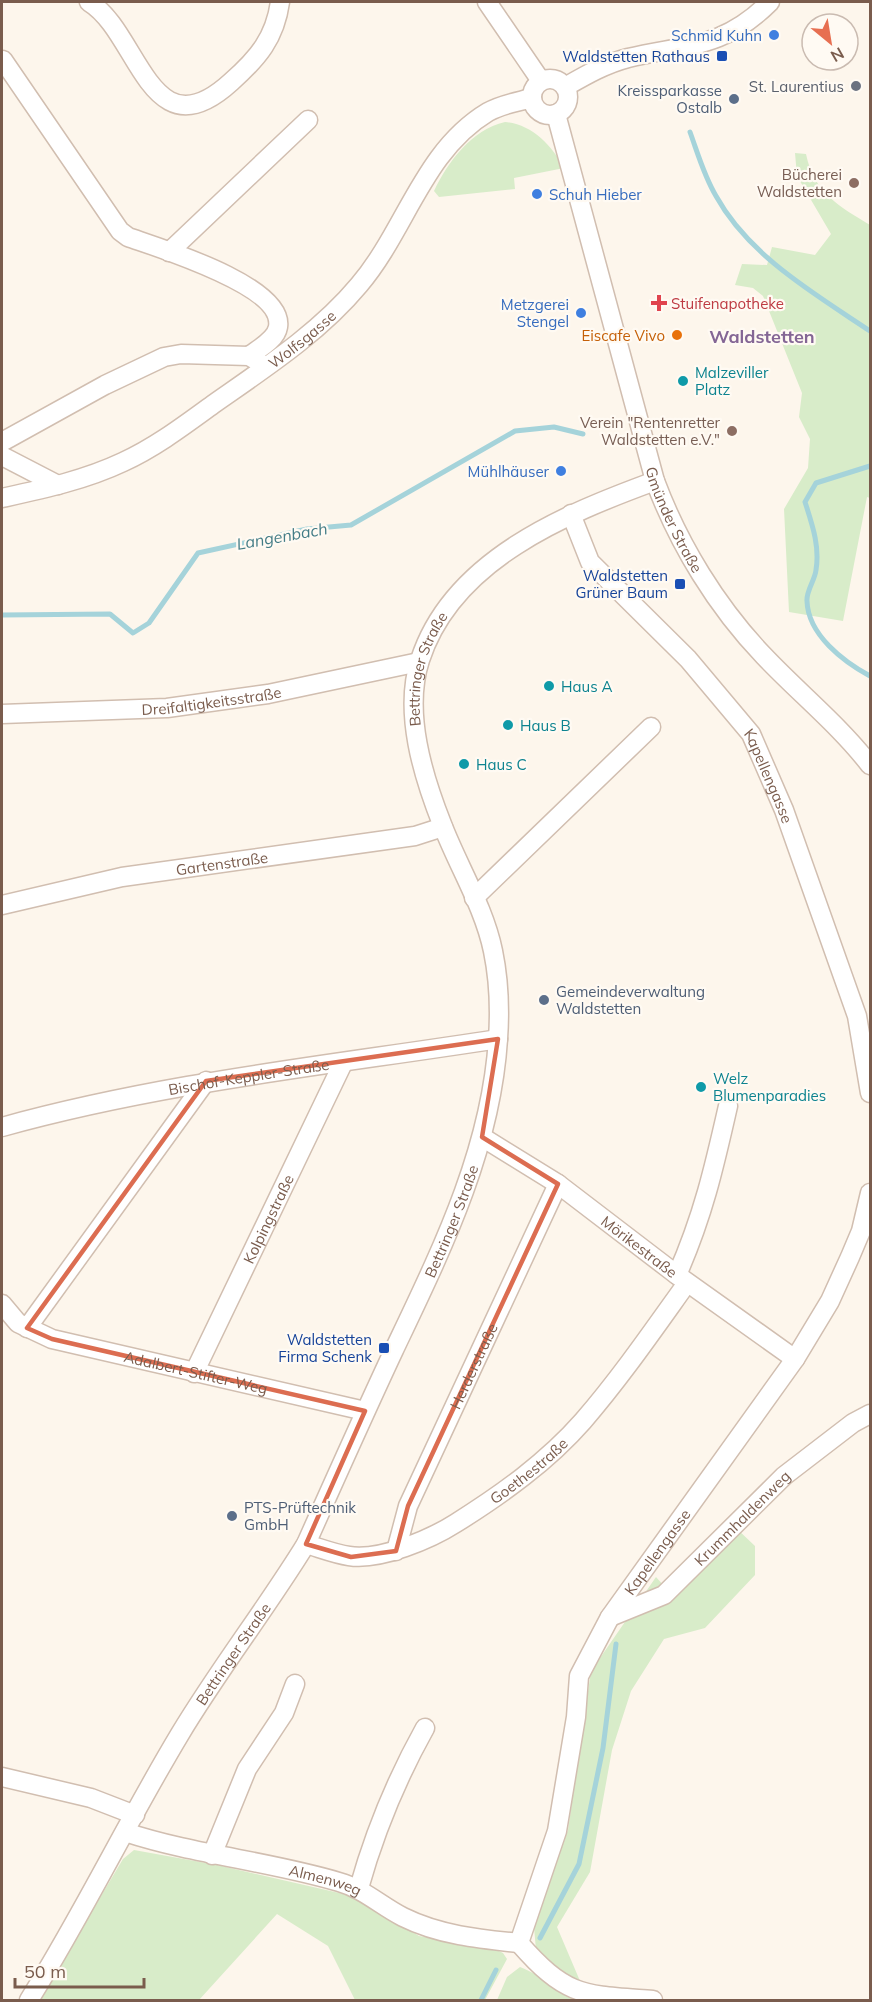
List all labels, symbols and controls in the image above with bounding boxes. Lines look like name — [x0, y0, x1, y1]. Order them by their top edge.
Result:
north arrow — [800, 12, 860, 72]
place label: Schmid Kuhn — [671, 26, 762, 45]
marker: Schmid Kuhn — [767, 28, 781, 42]
text: N — [827, 43, 848, 67]
place label: Waldstetten Rathaus — [562, 47, 710, 66]
marker: Waldstetten Rathaus — [715, 49, 729, 63]
place label: St. Laurentius — [749, 77, 844, 96]
marker: St. Laurentius — [849, 79, 863, 93]
place label: Kreissparkasse Ostalb — [617, 81, 722, 117]
marker: Kreissparkasse Ostalb — [727, 92, 741, 106]
place label: Bücherei Waldstetten — [757, 165, 842, 201]
marker: Bücherei Waldstetten — [847, 176, 861, 190]
place label: Schuh Hieber — [549, 185, 642, 204]
marker: Schuh Hieber — [530, 187, 544, 201]
place label: Stuifenapotheke — [671, 294, 784, 313]
place label: Metzgerei Stengel — [501, 295, 569, 331]
marker: Stuifenapotheke — [652, 296, 666, 310]
street label: Wolfsgasse — [264, 306, 340, 372]
marker: Metzgerei Stengel — [574, 306, 588, 320]
district label: Waldstetten — [709, 325, 815, 348]
place label: Eiscafe Vivo — [581, 326, 665, 345]
marker: Eiscafe Vivo — [670, 328, 684, 342]
place label: Malzeviller Platz — [695, 363, 769, 399]
marker: Malzeviller Platz — [676, 374, 690, 388]
place label: Verein "Rentenretter Waldstetten e.V." — [580, 413, 721, 449]
marker: Verein "Rentenretter Waldstetten e.V." — [725, 424, 739, 438]
place label: Mühlhäuser — [468, 462, 550, 481]
marker: Mühlhäuser — [554, 464, 568, 478]
street label: Gmünder Straße — [642, 464, 707, 576]
water label: Langenbach — [235, 518, 329, 554]
place label: Waldstetten Grüner Baum — [576, 566, 668, 602]
marker: Waldstetten Grüner Baum — [673, 577, 687, 591]
street label: Bettringer Straße — [404, 608, 451, 727]
place label: Haus A — [561, 677, 613, 696]
marker: Haus A — [542, 679, 556, 693]
street label: Dreifaltigkeitsstraße — [141, 682, 283, 718]
place label: Haus B — [520, 716, 571, 735]
marker: Haus B — [501, 718, 515, 732]
street label: Kapellengasse — [741, 724, 797, 826]
place label: Haus C — [476, 755, 527, 774]
marker: Haus C — [457, 757, 471, 771]
street label: Gartenstraße — [175, 847, 269, 879]
place label: Gemeindeverwaltung Waldstetten — [556, 982, 705, 1018]
marker: Gemeindeverwaltung Waldstetten — [537, 993, 551, 1007]
street label: Bischof-Keppler-Straße — [167, 1054, 330, 1099]
place label: Welz Blumenparadies — [713, 1069, 826, 1105]
marker: Welz Blumenparadies — [694, 1080, 708, 1094]
street label: Bettringer Straße — [420, 1162, 482, 1280]
street label: Kolpingstraße — [239, 1171, 298, 1267]
street label: Mörikestraße — [598, 1211, 681, 1282]
street label: Herderstraße — [445, 1320, 501, 1412]
place label: Waldstetten Firma Schenk — [278, 1330, 372, 1366]
marker: Waldstetten Firma Schenk — [377, 1341, 391, 1355]
street label: Adalbert-Stifter-Weg — [122, 1346, 270, 1398]
street label: Goethestraße — [486, 1433, 571, 1508]
street label: Krummhaldenweg — [690, 1466, 794, 1569]
place label: PTS-Prüftechnik GmbH — [244, 1498, 356, 1534]
street label: Kapellengasse — [620, 1505, 694, 1598]
marker: PTS-Prüftechnik GmbH — [225, 1509, 239, 1523]
street label: Bettringer Straße — [191, 1599, 274, 1708]
street label: Almenweg — [287, 1860, 365, 1899]
scale bar — [15, 1951, 144, 1989]
text: 50 m — [24, 1960, 66, 1983]

